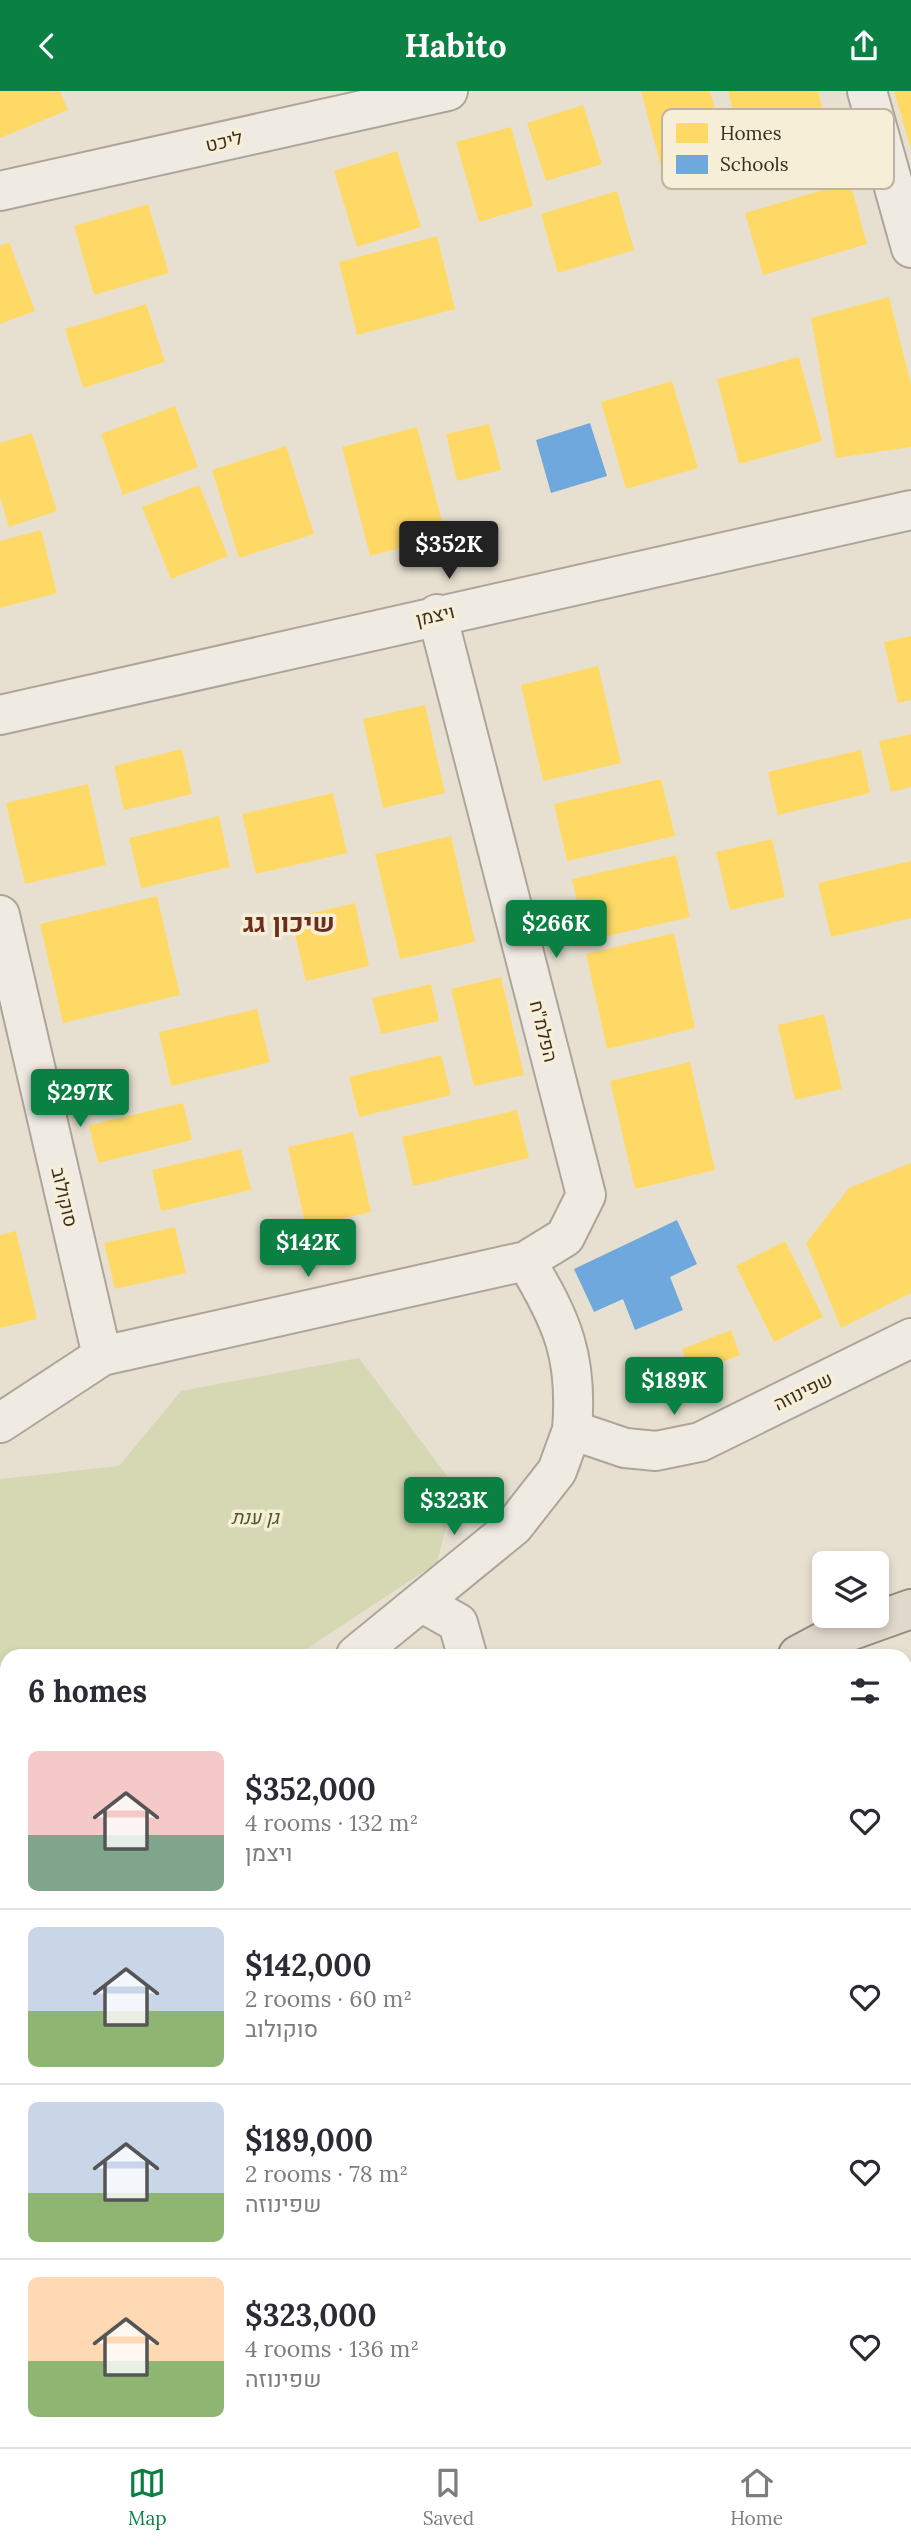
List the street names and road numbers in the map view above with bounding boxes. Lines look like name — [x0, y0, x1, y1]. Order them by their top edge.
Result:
street label: ליכט — [203, 125, 245, 157]
street label: ויצמן — [413, 599, 457, 631]
street label: הפלמ"ח — [525, 998, 563, 1064]
street label: סוקולוב — [47, 1165, 83, 1229]
street label: שפינוזה — [769, 1366, 837, 1416]

